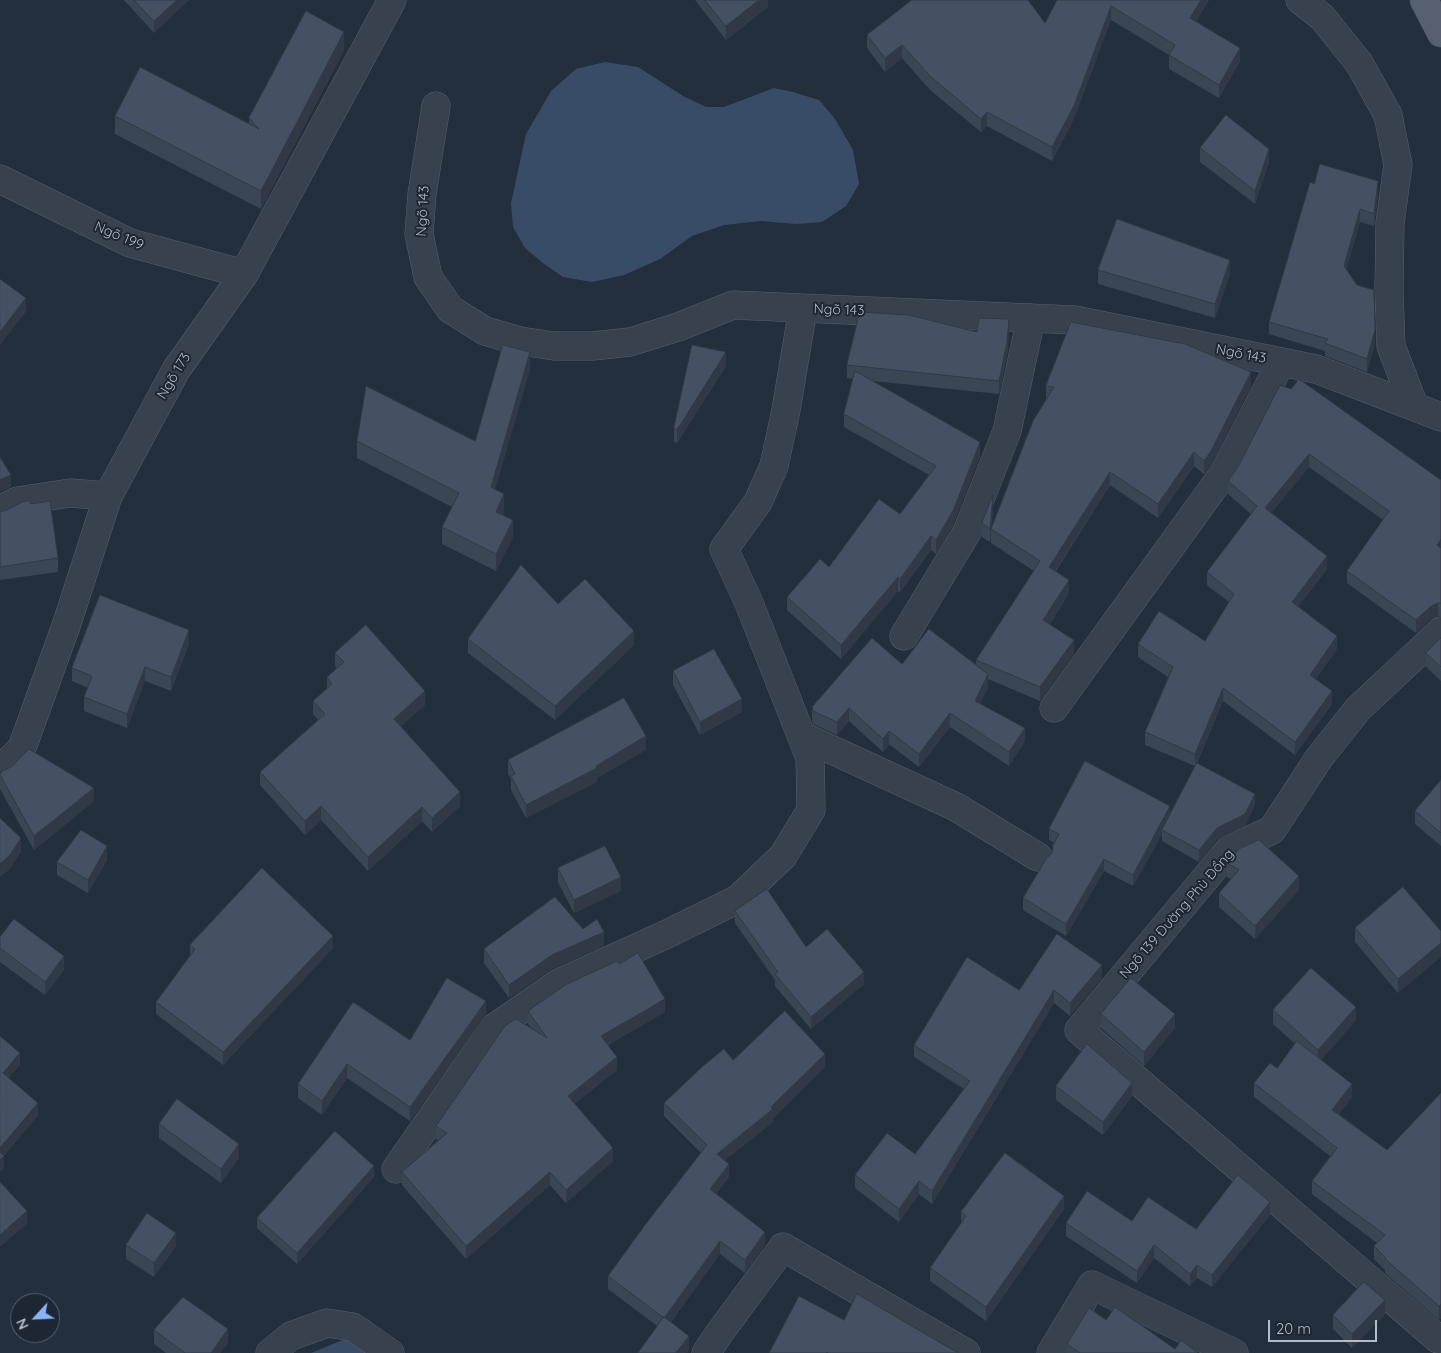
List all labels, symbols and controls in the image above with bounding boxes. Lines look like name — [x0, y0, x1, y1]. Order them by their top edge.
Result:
street label: Ngõ 143 — [413, 185, 433, 237]
street label: Ngõ 199 — [92, 218, 146, 254]
street label: Ngõ 143 — [813, 301, 865, 319]
street label: Ngõ 143 — [1214, 341, 1268, 367]
street label: Ngõ 173 — [154, 350, 194, 402]
street label: Ngõ 139 Đường Phù Đổng — [1116, 846, 1238, 982]
north arrow — [10, 1293, 60, 1343]
scale bar — [1271, 1310, 1380, 1342]
text: N — [12, 1315, 33, 1332]
text: 20 m — [1276, 1319, 1311, 1338]

